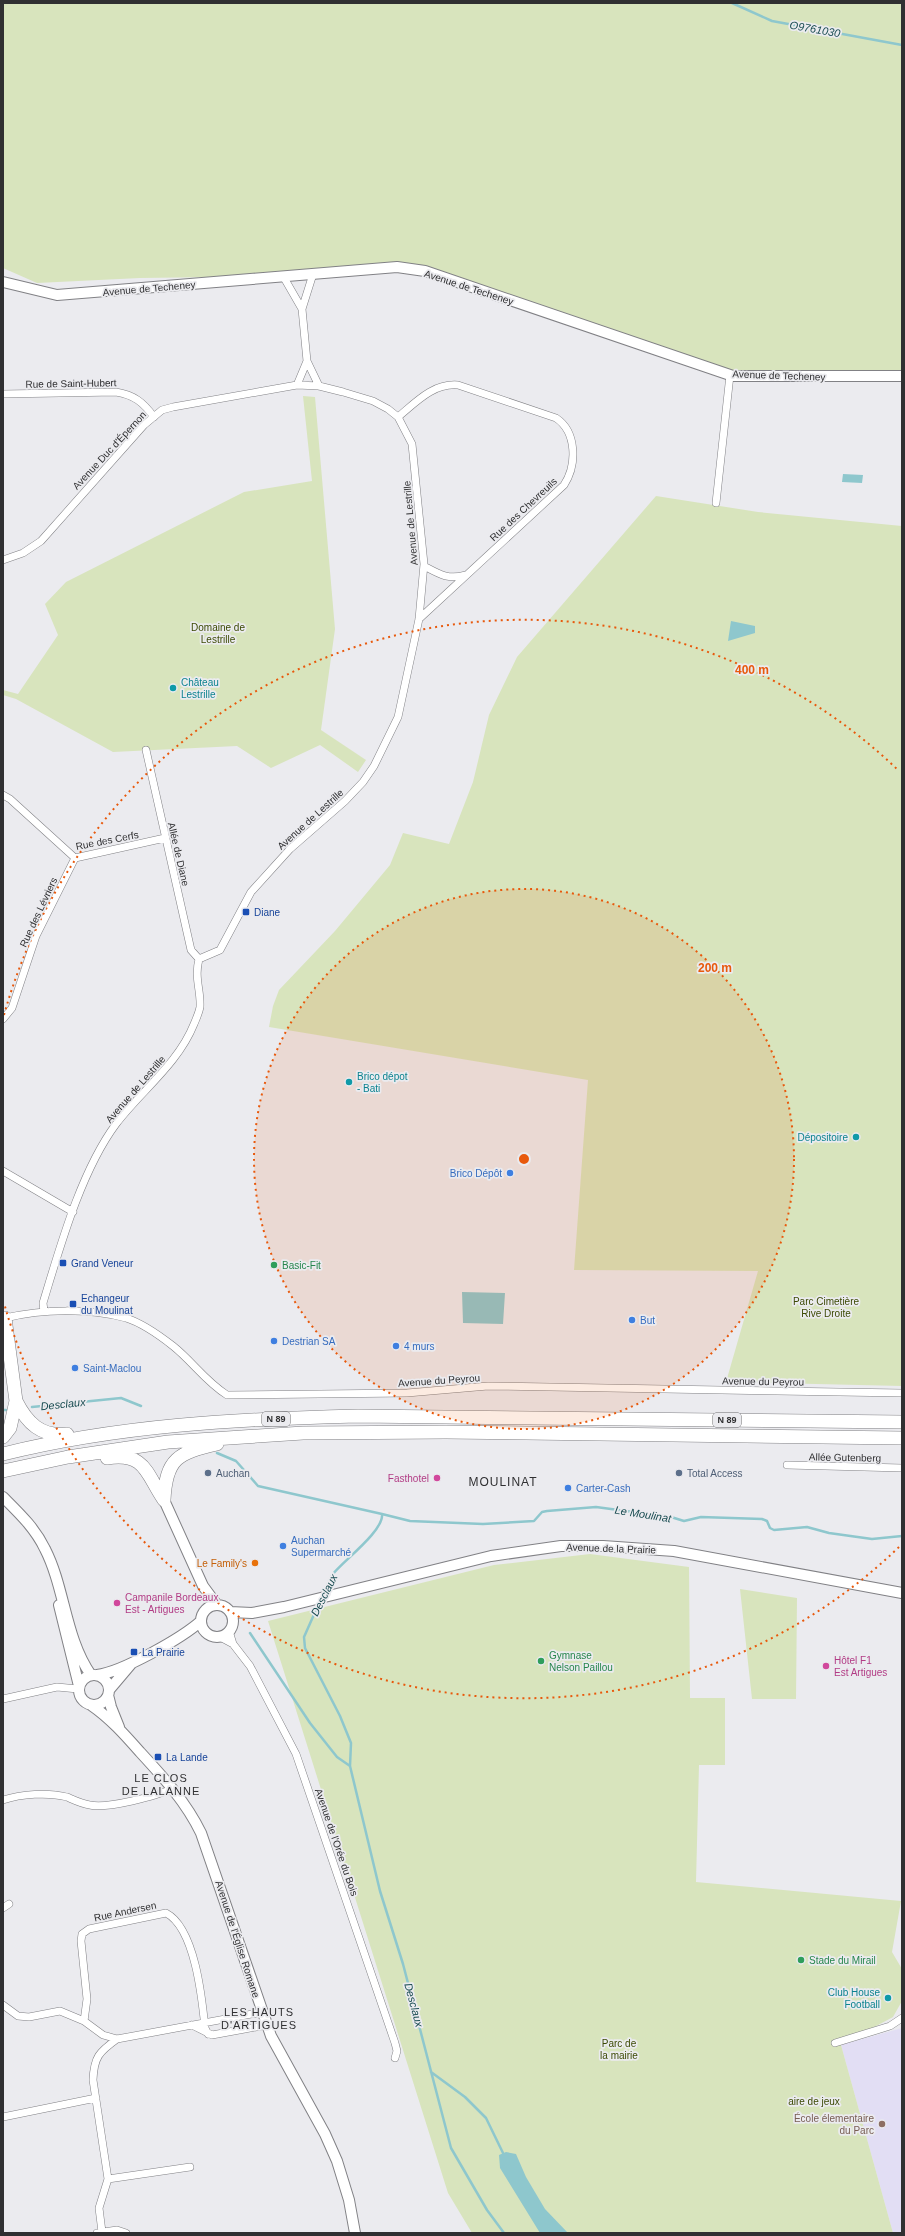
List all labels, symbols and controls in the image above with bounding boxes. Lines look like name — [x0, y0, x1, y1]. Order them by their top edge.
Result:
water label: O9761030 — [789, 19, 842, 40]
street label: Avenue de Techeney — [423, 268, 515, 307]
street label: Avenue de Techeney — [102, 279, 196, 298]
street label: Avenue de Techeney — [732, 368, 826, 383]
street label: Rue de Saint-Hubert — [25, 377, 117, 390]
street label: Avenue Duc d'Épernon — [70, 408, 148, 492]
street label: Rue des Chevreuils — [488, 476, 559, 543]
street label: Avenue de Lestrille — [401, 480, 420, 566]
park label: Domaine de Lestrille — [191, 622, 245, 645]
text: 400 m — [735, 663, 769, 677]
place label: Château Lestrille — [181, 677, 219, 700]
marker: Château Lestrille — [168, 683, 178, 693]
street label: Avenue de Lestrille — [275, 787, 346, 852]
street label: Allée de Diane — [166, 821, 191, 887]
street label: Rue des Cerfs — [75, 829, 140, 852]
street label: Rue des Lévriers — [17, 876, 59, 949]
marker: Diane — [241, 907, 251, 917]
place label: Diane — [254, 907, 281, 918]
text: 200 m — [698, 961, 732, 975]
street label: Avenue de Lestrille — [103, 1053, 168, 1125]
place label: Brico dépot - Bati — [357, 1071, 408, 1094]
marker: Brico dépot - Bati — [344, 1077, 354, 1087]
place label: Dépositoire — [797, 1132, 848, 1143]
marker: Dépositoire — [851, 1132, 861, 1142]
centre of rings — [517, 1152, 531, 1166]
place label: Brico Dépôt — [450, 1168, 502, 1179]
marker: Brico Dépôt — [505, 1168, 515, 1178]
marker: Grand Veneur — [58, 1258, 68, 1268]
place label: Grand Veneur — [71, 1258, 134, 1269]
marker: Basic-Fit — [269, 1260, 279, 1270]
place label: Basic-Fit — [282, 1260, 321, 1271]
place label: Echangeur du Moulinat — [81, 1293, 133, 1316]
park label: Parc Cimetière Rive Droite — [793, 1296, 859, 1319]
marker: Echangeur du Moulinat — [68, 1299, 78, 1309]
marker: But — [627, 1315, 637, 1325]
place label: But — [640, 1315, 655, 1326]
marker: Destrian SA — [269, 1336, 279, 1346]
place label: Destrian SA — [282, 1336, 336, 1347]
marker: 4 murs — [391, 1341, 401, 1351]
place label: 4 murs — [404, 1341, 435, 1352]
marker: Saint-Maclou — [70, 1363, 80, 1373]
place label: Saint-Maclou — [83, 1363, 141, 1374]
street label: Avenue du Peyrou — [398, 1372, 480, 1389]
street label: Avenue du Peyrou — [722, 1375, 804, 1388]
water label: Desclaux — [40, 1396, 87, 1412]
road number: N 89 — [262, 1412, 290, 1426]
road number: N 89 — [713, 1413, 741, 1427]
street label: Allée Gutenberg — [809, 1451, 881, 1464]
marker: Auchan — [203, 1468, 213, 1478]
place label: Auchan — [216, 1468, 250, 1479]
marker: Total Access — [674, 1468, 684, 1478]
place label: Total Access — [687, 1468, 743, 1479]
place label: Fasthotel — [388, 1473, 429, 1484]
marker: Fasthotel — [432, 1473, 442, 1483]
district label: MOULINAT — [468, 1475, 538, 1489]
marker: Carter-Cash — [563, 1483, 573, 1493]
place label: Carter-Cash — [576, 1483, 630, 1494]
water label: Le Moulinat — [614, 1504, 673, 1525]
place label: Auchan Supermarché — [291, 1535, 351, 1558]
marker: Auchan Supermarché — [278, 1541, 288, 1551]
street label: Avenue de la Prairie — [566, 1541, 657, 1556]
place label: Le Family's — [197, 1558, 247, 1569]
marker: Le Family's — [250, 1558, 260, 1568]
water label: Desclaux — [308, 1572, 340, 1618]
place label: Campanile Bordeaux Est - Artigues — [125, 1592, 218, 1615]
marker: Campanile Bordeaux Est - Artigues — [112, 1598, 122, 1608]
marker: La Prairie — [129, 1647, 139, 1657]
place label: La Prairie — [142, 1647, 185, 1658]
place label: Gymnase Nelson Paillou — [549, 1650, 613, 1673]
place label: Hôtel F1 Est Artigues — [834, 1655, 887, 1678]
marker: Gymnase Nelson Paillou — [536, 1656, 546, 1666]
marker: Hôtel F1 Est Artigues — [821, 1661, 831, 1671]
marker: La Lande — [153, 1752, 163, 1762]
place label: La Lande — [166, 1752, 208, 1763]
district label: LE CLOS DE LALANNE — [122, 1772, 200, 1797]
street label: Avenue de l'Orée du Bois — [313, 1787, 360, 1897]
street label: Avenue de l'Église Romane — [213, 1879, 263, 1999]
street label: Rue Andersen — [93, 1900, 157, 1923]
marker: Stade du Mirail — [796, 1955, 806, 1965]
place label: Stade du Mirail — [809, 1955, 876, 1966]
water label: Desclaux — [402, 1982, 426, 2029]
place label: Club House Football — [828, 1987, 880, 2010]
marker: Club House Football — [883, 1993, 893, 2003]
district label: LES HAUTS D'ARTIGUES — [221, 2006, 297, 2031]
park label: Parc de la mairie — [600, 2038, 638, 2061]
park label: aire de jeux — [788, 2096, 840, 2107]
place label: École élementaire du Parc — [794, 2112, 874, 2136]
marker: École élementaire du Parc — [877, 2119, 887, 2129]

